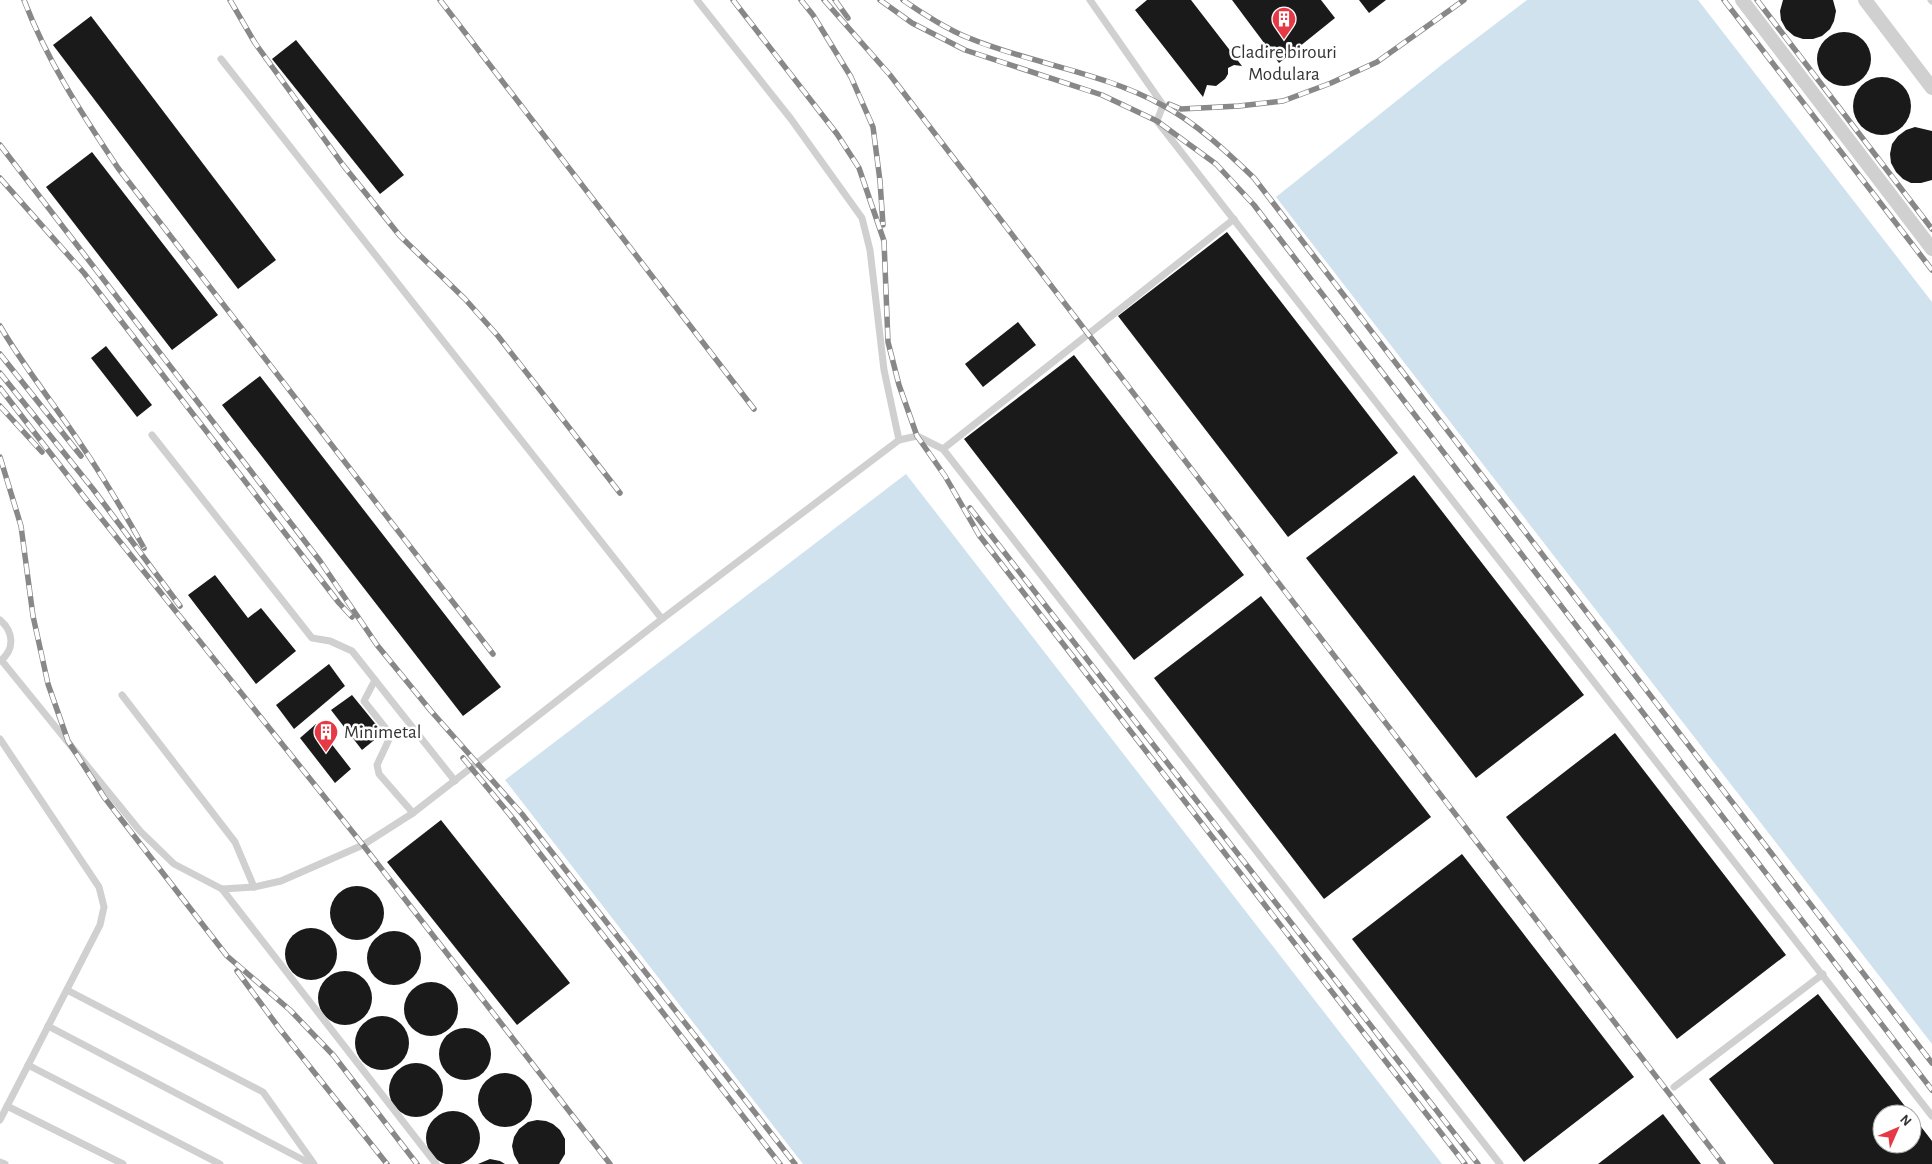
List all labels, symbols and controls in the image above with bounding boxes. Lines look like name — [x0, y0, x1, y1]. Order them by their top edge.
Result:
building icon: Cladire birouri Modulara — [1271, 6, 1297, 40]
place label: Cladire birouri Modulara — [1231, 43, 1337, 84]
building icon: Minimetal — [313, 719, 339, 753]
place label: Minimetal — [344, 723, 421, 742]
north arrow — [1872, 1104, 1922, 1154]
text: N — [1897, 1112, 1914, 1129]

